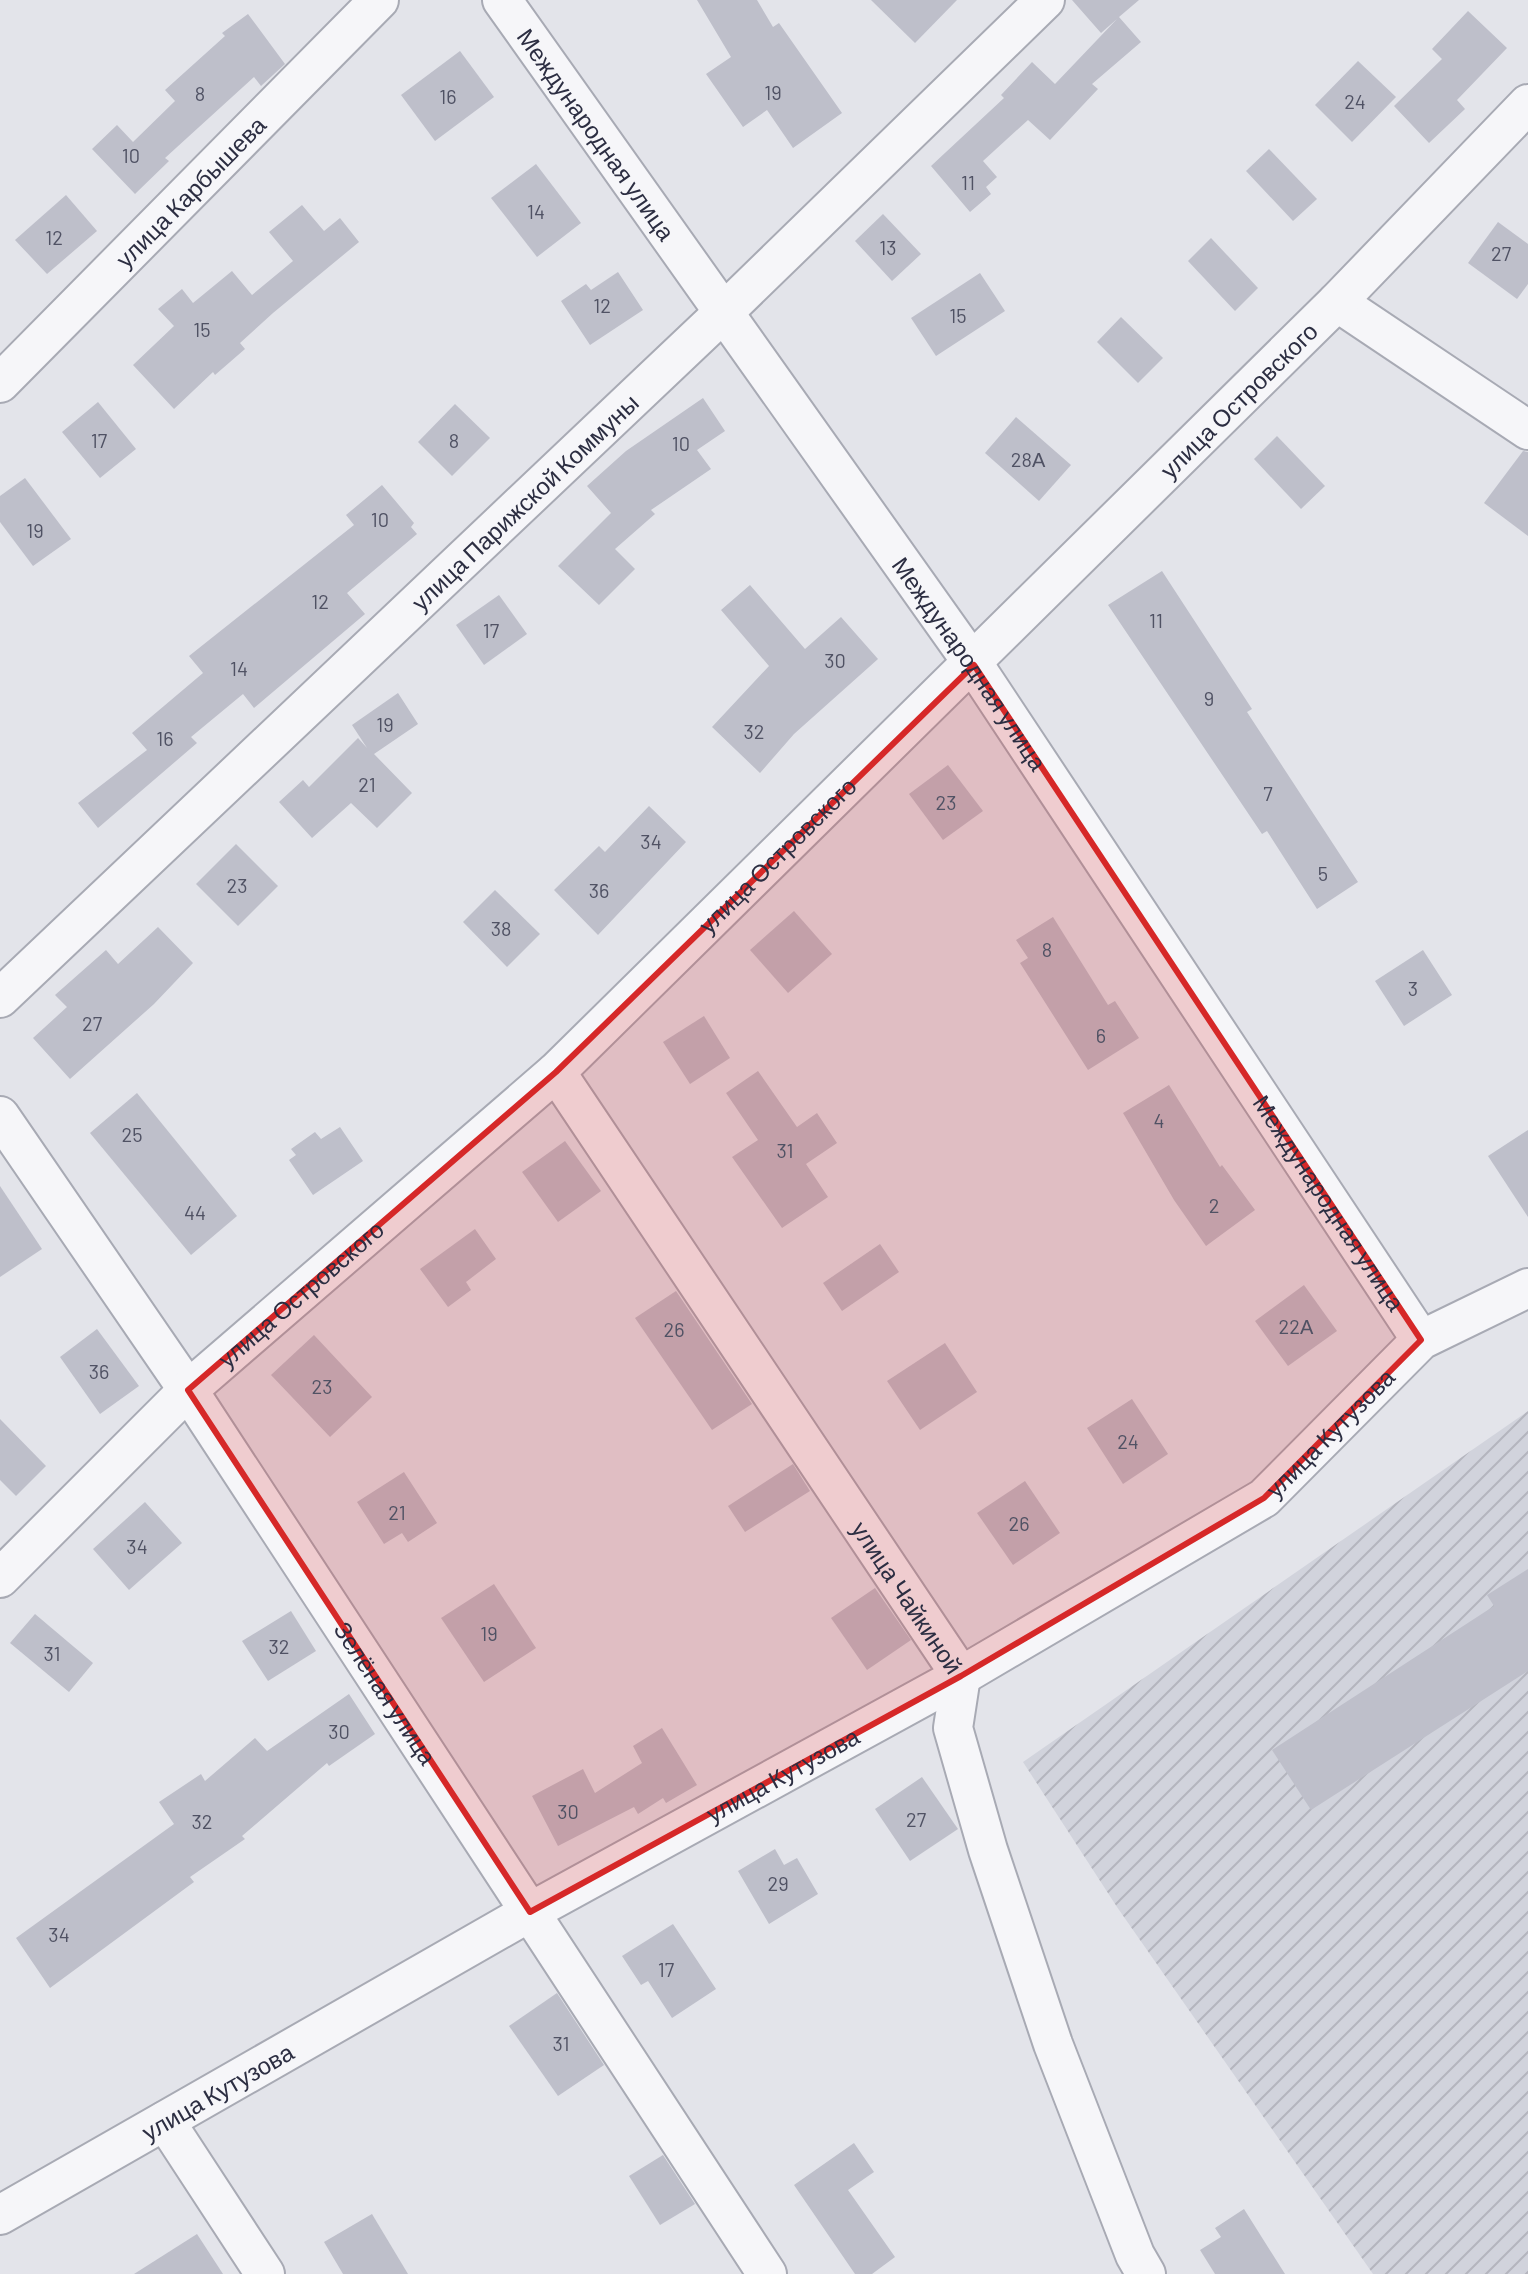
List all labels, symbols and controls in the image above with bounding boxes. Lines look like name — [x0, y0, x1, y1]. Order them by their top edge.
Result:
street label: Международная улица — [512, 22, 682, 246]
house number: 19 — [764, 80, 782, 104]
house number: 8 — [195, 81, 205, 105]
house number: 16 — [439, 84, 457, 108]
house number: 24 — [1344, 89, 1366, 113]
street label: улица Карбышева — [109, 109, 271, 273]
house number: 10 — [122, 143, 140, 167]
house number: 11 — [961, 170, 975, 194]
house number: 14 — [527, 199, 545, 223]
house number: 12 — [45, 225, 63, 249]
house number: 13 — [879, 235, 897, 259]
house number: 27 — [1491, 241, 1512, 265]
house number: 12 — [593, 293, 611, 317]
house number: 15 — [949, 303, 967, 327]
street label: улица Островского — [1153, 316, 1323, 483]
house number: 15 — [193, 317, 211, 341]
street label: улица Парижской Коммуны — [405, 387, 644, 616]
house number: 17 — [91, 428, 108, 452]
house number: 8 — [449, 428, 459, 452]
house number: 10 — [672, 431, 690, 455]
house number: 28А — [1011, 447, 1046, 471]
house number: 10 — [371, 507, 389, 531]
house number: 19 — [26, 518, 44, 542]
street label: Международная улица — [887, 551, 1054, 776]
house number: 12 — [311, 589, 329, 613]
house number: 11 — [1149, 608, 1163, 632]
house number: 17 — [483, 618, 500, 642]
house number: 30 — [824, 648, 846, 672]
house number: 14 — [230, 656, 248, 680]
house number: 9 — [1204, 686, 1214, 710]
house number: 19 — [376, 712, 394, 736]
house number: 32 — [743, 719, 765, 743]
house number: 16 — [156, 726, 174, 750]
street label: улица Островского — [692, 771, 861, 938]
house number: 21 — [358, 772, 376, 796]
house number: 7 — [1263, 781, 1273, 805]
house number: 23 — [936, 790, 956, 814]
house number: 34 — [640, 829, 662, 853]
house number: 5 — [1318, 861, 1328, 885]
house number: 23 — [227, 873, 247, 897]
house number: 36 — [589, 878, 609, 902]
house number: 38 — [491, 916, 511, 940]
house number: 8 — [1042, 937, 1052, 961]
house number: 3 — [1408, 976, 1418, 1000]
house number: 27 — [82, 1011, 103, 1035]
house number: 6 — [1096, 1023, 1106, 1047]
street label: Международная улица — [1248, 1089, 1412, 1316]
house number: 4 — [1153, 1108, 1165, 1132]
house number: 25 — [122, 1122, 143, 1146]
house number: 31 — [776, 1138, 794, 1162]
house number: 2 — [1209, 1193, 1219, 1217]
house number: 44 — [184, 1200, 206, 1224]
street label: улица Островского — [211, 1214, 389, 1373]
house number: 22А — [1279, 1314, 1314, 1338]
house number: 26 — [663, 1317, 685, 1341]
house number: 36 — [89, 1359, 109, 1383]
street label: улица Кутузова — [1259, 1361, 1400, 1503]
house number: 23 — [312, 1374, 332, 1398]
house number: 24 — [1117, 1429, 1139, 1453]
house number: 21 — [388, 1500, 406, 1524]
house number: 26 — [1008, 1511, 1030, 1535]
street label: улица Чайкиной — [846, 1515, 969, 1679]
house number: 34 — [126, 1534, 148, 1558]
street label: Зелёная улица — [329, 1616, 444, 1770]
house number: 19 — [480, 1621, 498, 1645]
house number: 32 — [268, 1634, 290, 1658]
house number: 31 — [43, 1641, 61, 1665]
house number: 30 — [328, 1719, 350, 1743]
street label: улица Кутузова — [701, 1720, 864, 1827]
house number: 30 — [557, 1799, 579, 1823]
house number: 27 — [906, 1807, 927, 1831]
house number: 32 — [191, 1809, 213, 1833]
house number: 29 — [767, 1871, 789, 1895]
house number: 34 — [48, 1922, 70, 1946]
house number: 17 — [658, 1957, 675, 1981]
house number: 31 — [552, 2031, 570, 2055]
street label: улица Кутузова — [136, 2036, 299, 2146]

